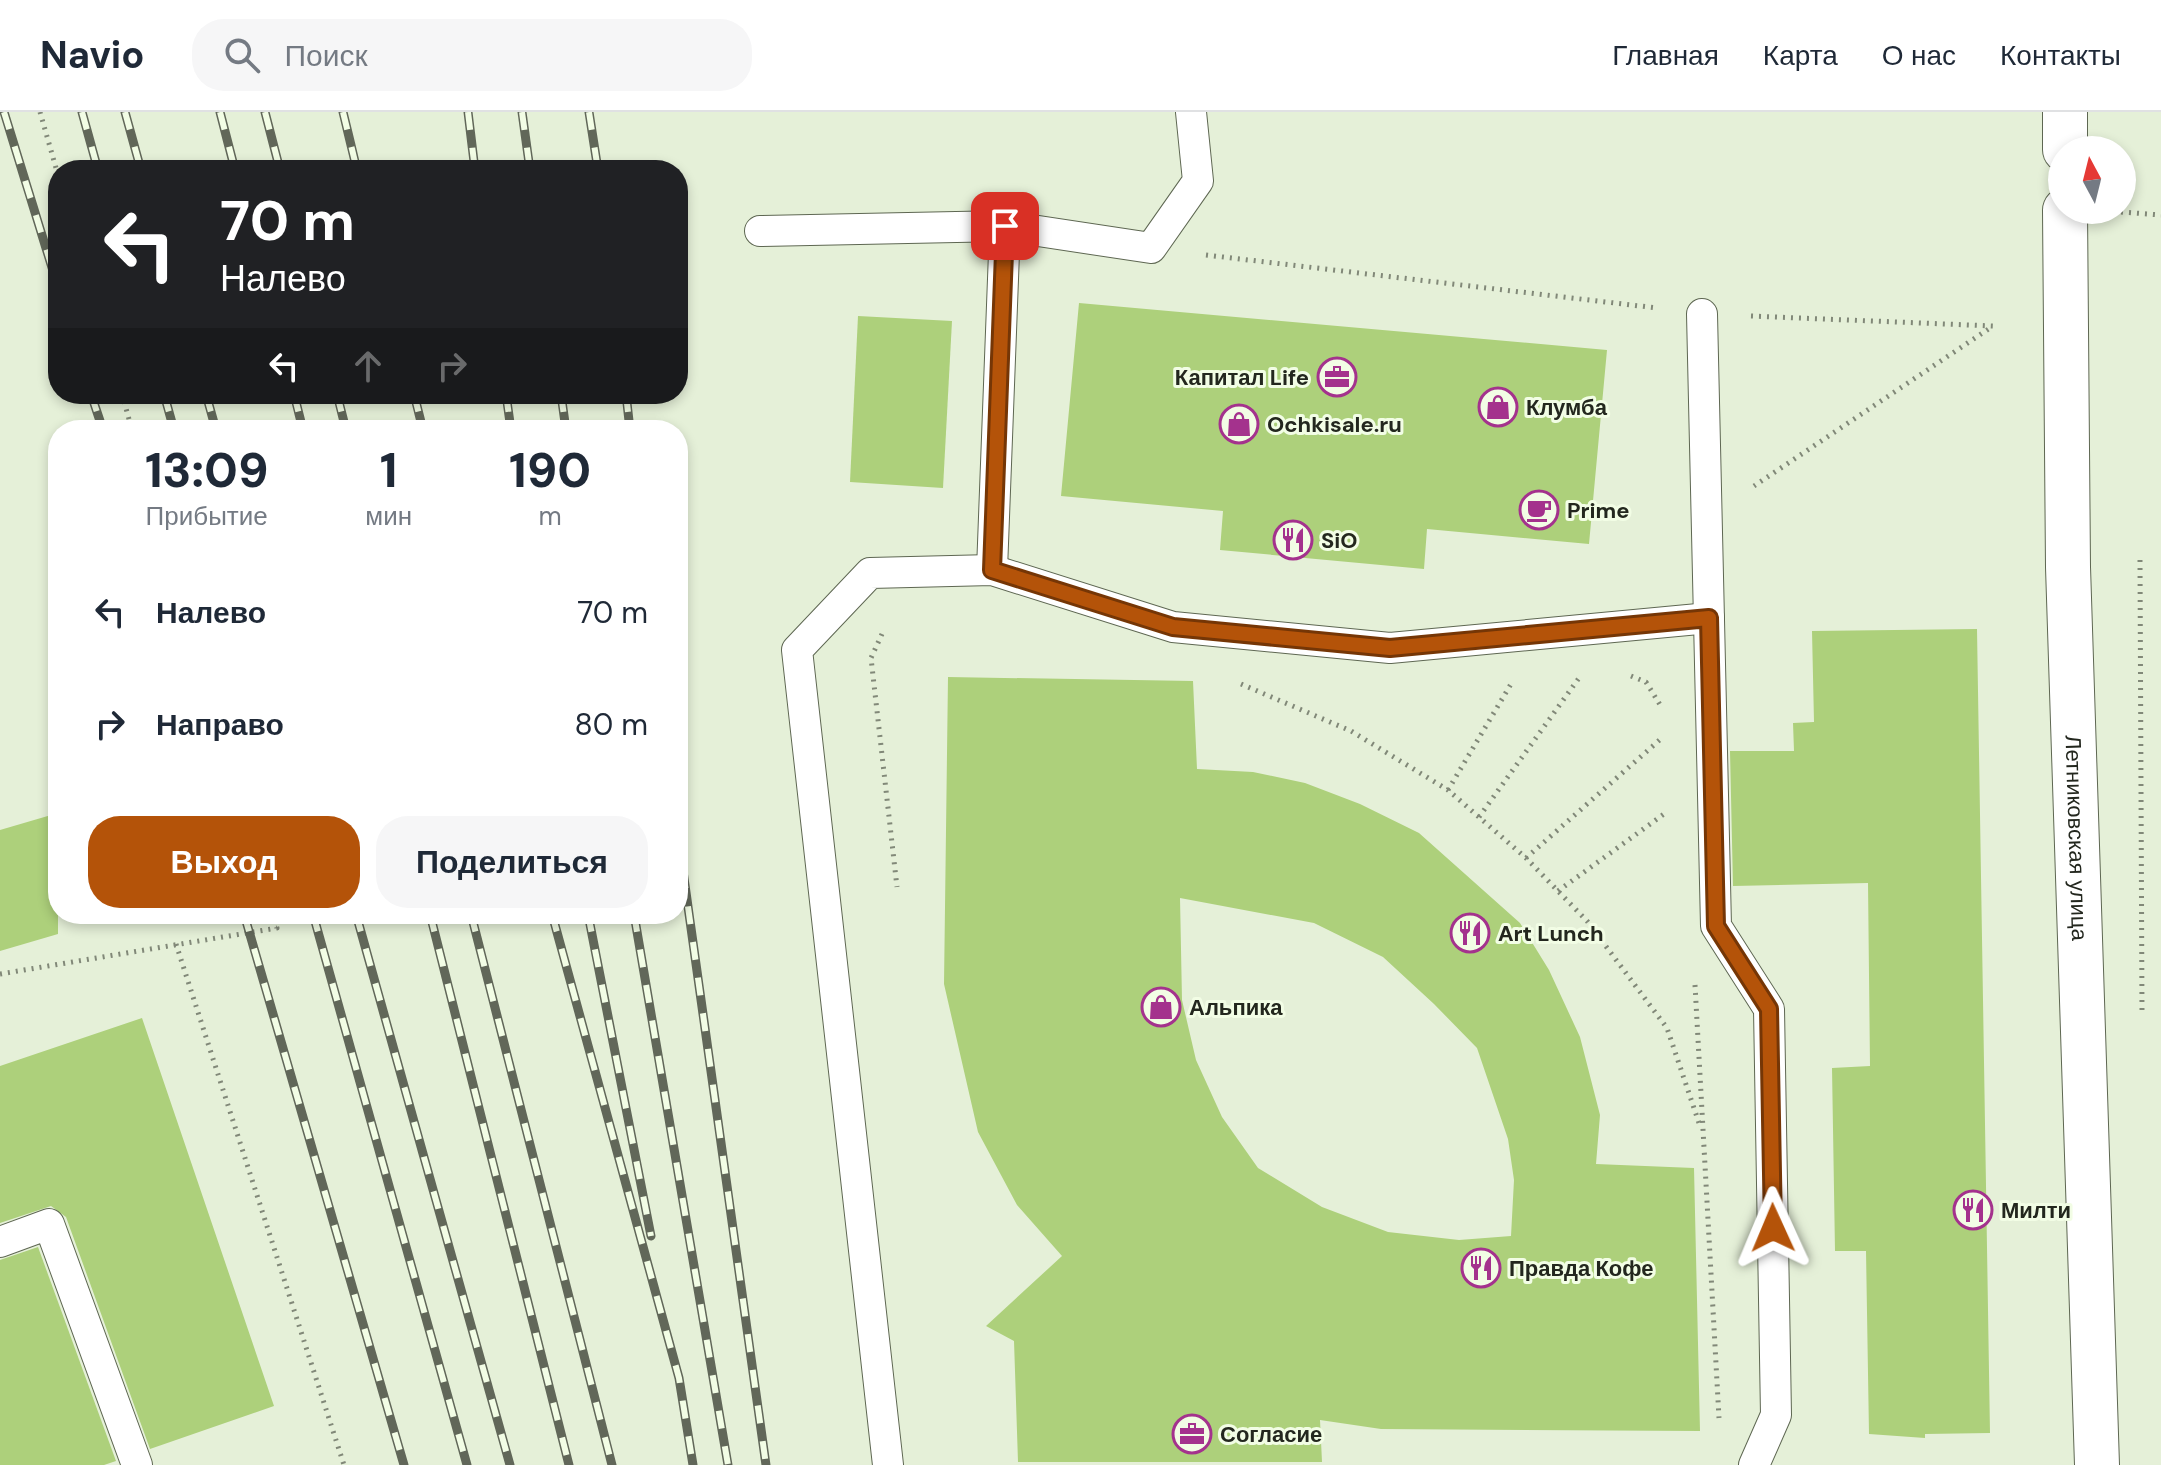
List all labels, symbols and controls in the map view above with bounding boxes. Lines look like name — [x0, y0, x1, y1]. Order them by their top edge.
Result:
search box — [192, 19, 752, 91]
text: Navio — [40, 30, 144, 80]
icon: search — [220, 33, 264, 77]
text: Поиск — [284, 36, 368, 75]
text: Главная — [1612, 37, 1719, 74]
text: Карта — [1763, 37, 1838, 74]
text: О нас — [1882, 37, 1956, 74]
text: Контакты — [2000, 37, 2121, 74]
north arrow — [2048, 136, 2136, 224]
map controls — [2048, 136, 2136, 224]
text: 70 m — [220, 184, 355, 257]
icon: left — [88, 192, 192, 296]
pin — [971, 192, 1039, 260]
icon: arrive — [983, 204, 1027, 248]
text: Налево — [220, 255, 346, 302]
icon: left — [262, 344, 306, 388]
icon: ahead — [346, 344, 390, 388]
icon: right — [430, 344, 474, 388]
office icon: Капитал Life — [1316, 356, 1358, 398]
place label: Капитал Life — [1175, 363, 1309, 392]
shop icon: Клумба — [1477, 386, 1519, 428]
place label: Клумба — [1526, 393, 1608, 422]
shop icon: Ochkisale.ru — [1218, 403, 1260, 445]
place label: Ochkisale.ru — [1267, 410, 1402, 439]
text: 13:09 — [145, 439, 268, 502]
text: 1 — [380, 439, 398, 502]
text: 190 — [509, 439, 591, 502]
cafe icon: Prime — [1518, 489, 1560, 531]
place label: Prime — [1567, 496, 1629, 525]
text: Прибытие — [146, 499, 268, 533]
text: мин — [365, 499, 412, 533]
text: m — [538, 499, 562, 533]
restaurant icon: SiO — [1272, 519, 1314, 561]
place label: SiO — [1321, 526, 1358, 555]
icon: left — [88, 590, 132, 634]
text: Налево — [156, 593, 266, 632]
text: 70 m — [577, 593, 648, 632]
icon: right — [88, 702, 132, 746]
text: Направо — [156, 705, 284, 744]
text: 80 m — [575, 705, 648, 744]
street label: Летниковская улица — [2058, 735, 2094, 942]
button: Выход — [88, 816, 360, 908]
button: Поделиться — [376, 816, 648, 908]
restaurant icon: Art Lunch — [1449, 912, 1491, 954]
place label: Art Lunch — [1498, 919, 1604, 948]
shop icon: Альпика — [1140, 986, 1182, 1028]
place label: Альпика — [1189, 993, 1283, 1022]
position arrow — [1731, 1186, 1815, 1270]
restaurant icon: Милти — [1952, 1189, 1994, 1231]
place label: Милти — [2001, 1196, 2071, 1225]
restaurant icon: Правда Кофе — [1460, 1247, 1502, 1289]
place label: Правда Кофе — [1509, 1254, 1653, 1283]
office icon: Согласие — [1171, 1413, 1213, 1455]
place label: Согласие — [1220, 1420, 1322, 1449]

